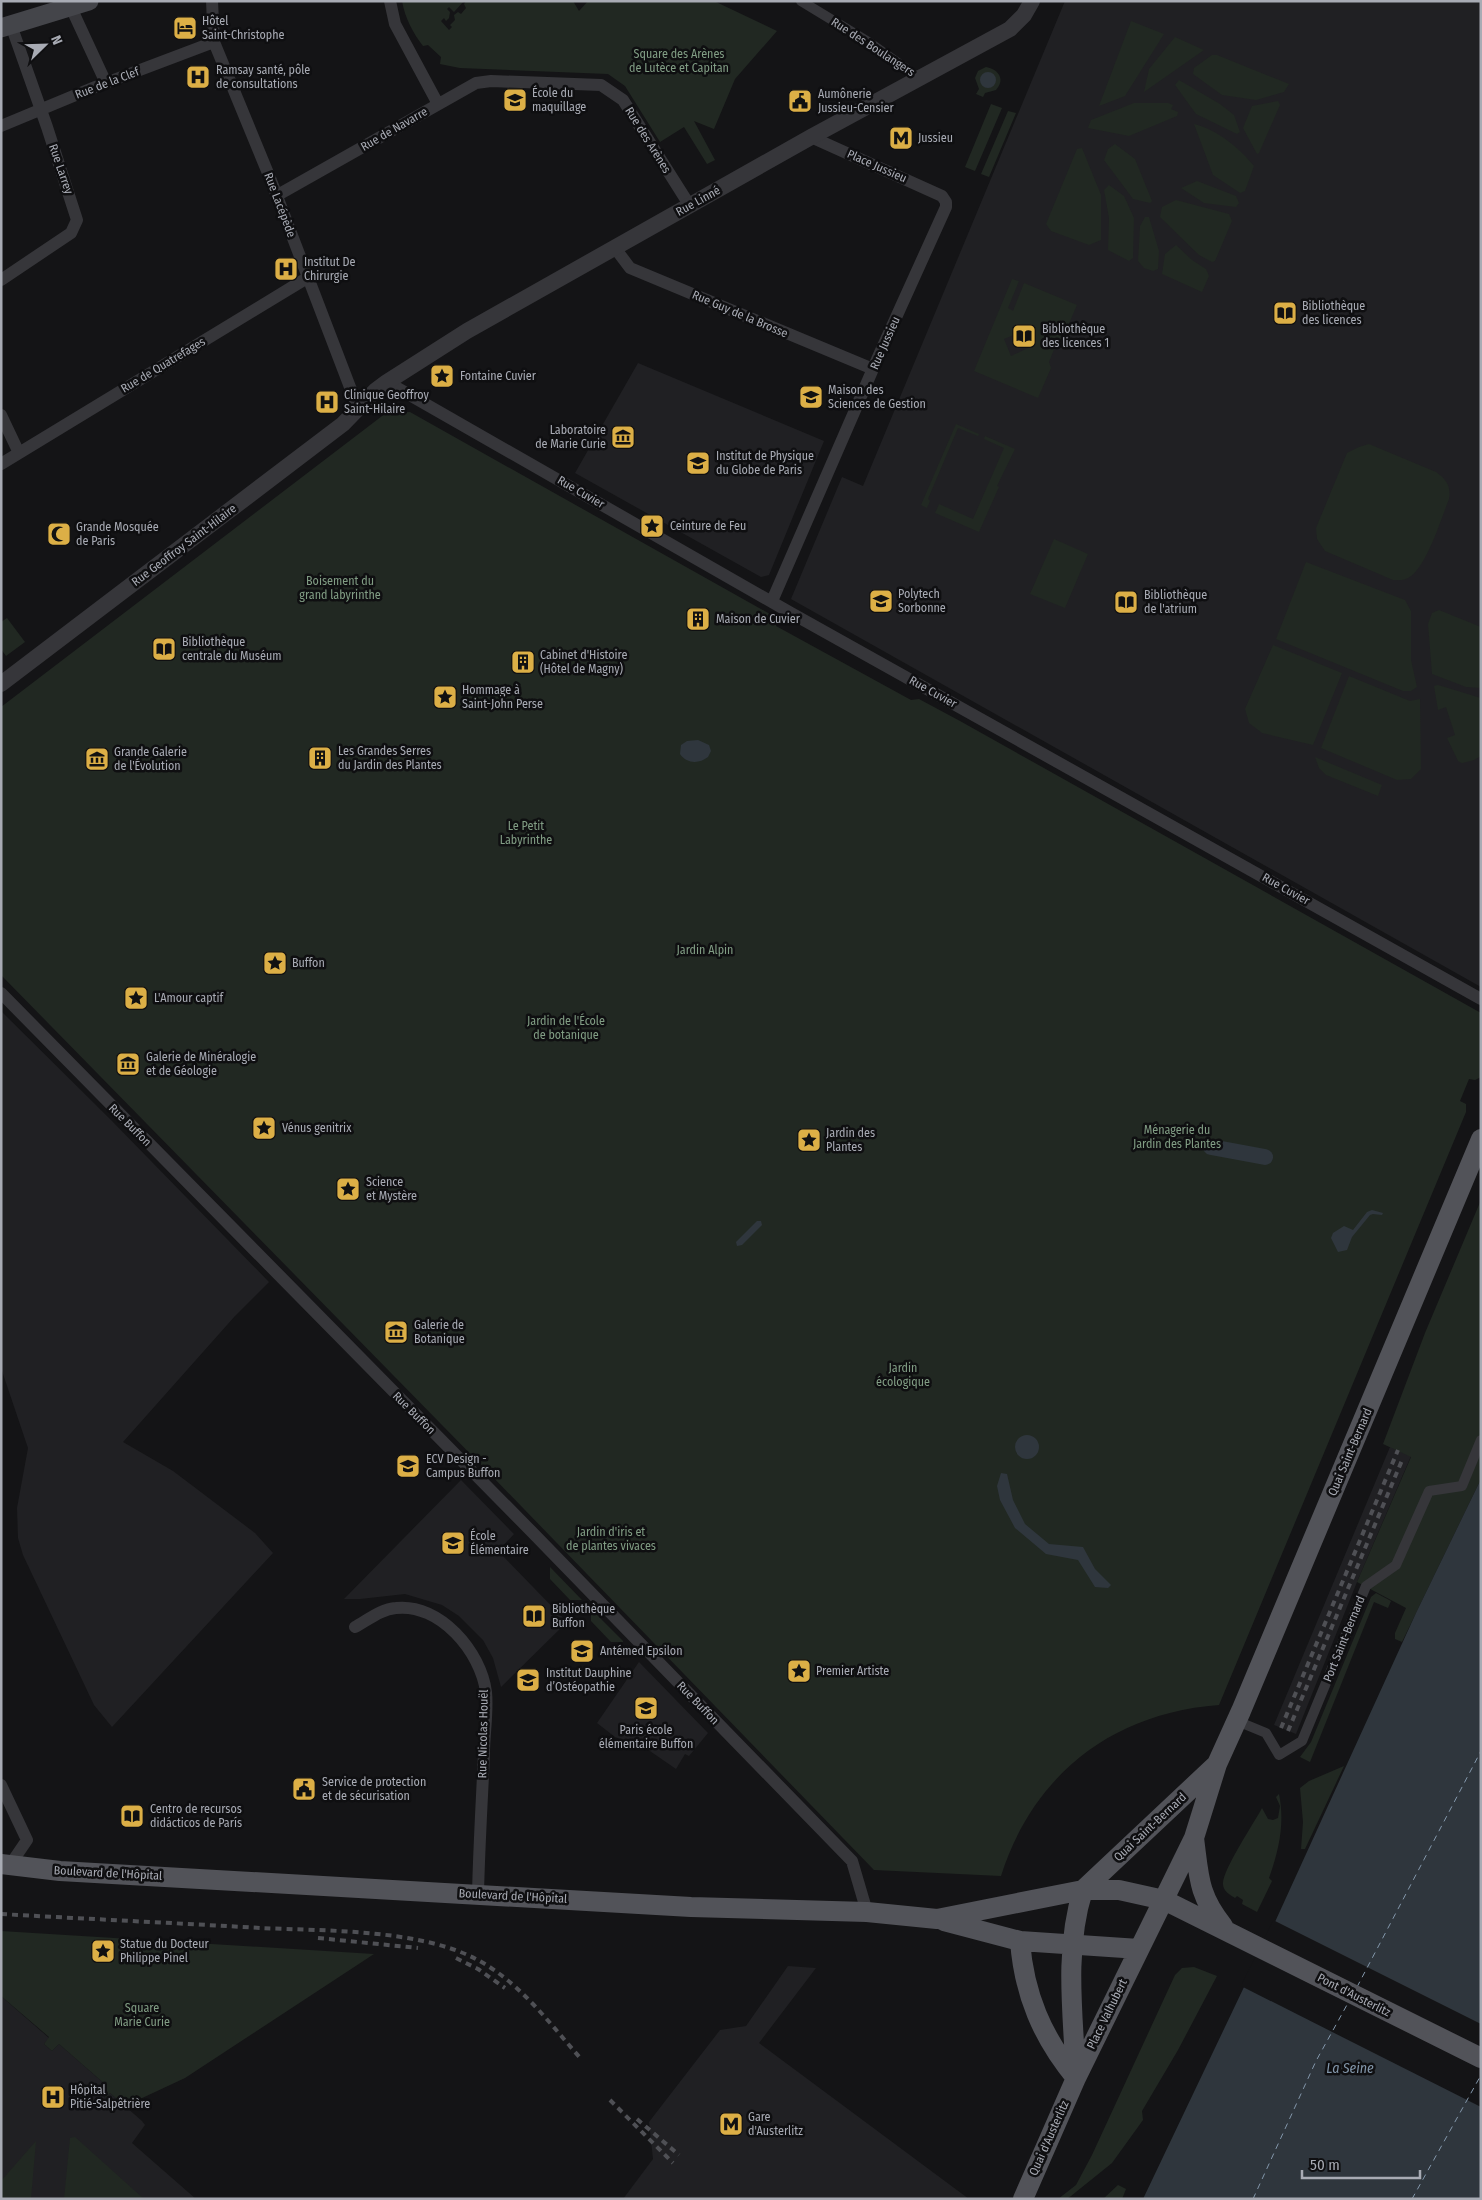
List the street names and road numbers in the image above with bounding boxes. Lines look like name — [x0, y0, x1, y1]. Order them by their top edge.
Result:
street label: Rue des Boulangers — [829, 15, 917, 79]
street label: Rue de la Clef — [73, 64, 142, 102]
street label: Rue de Navarre — [358, 104, 430, 154]
street label: Rue des Arènes — [622, 104, 674, 176]
street label: Rue Larrey — [46, 142, 76, 196]
street label: Place Jussieu — [845, 147, 909, 185]
street label: Rue Lacépède — [261, 171, 299, 239]
street label: Rue Linné — [673, 183, 723, 219]
street label: Rue Guy de la Brosse — [690, 287, 790, 341]
street label: Rue Jussieu — [867, 314, 903, 372]
street label: Rue de Quatrefages — [118, 334, 208, 396]
street label: Rue Cuvier — [555, 473, 608, 512]
street label: Rue Geoffroy Saint-Hilaire — [129, 501, 239, 589]
street label: Rue Cuvier — [907, 673, 960, 711]
street label: Rue Cuvier — [1260, 870, 1313, 908]
street label: Rue Buffon — [106, 1101, 154, 1149]
street label: Rue Buffon — [390, 1389, 438, 1437]
street label: Quai Saint-Bernard — [1325, 1406, 1375, 1498]
street label: Port Saint-Bernard — [1320, 1594, 1368, 1684]
street label: Rue Buffon — [674, 1679, 722, 1727]
street label: Rue Nicolas Houël — [475, 1689, 491, 1779]
street label: Quai Saint-Bernard — [1111, 1790, 1189, 1864]
street label: Boulevard de l'Hôpital — [53, 1863, 163, 1883]
street label: Boulevard de l'Hôpital — [458, 1886, 568, 1906]
street label: Pont d'Austerlitz — [1315, 1971, 1393, 2020]
street label: Place Valhubert — [1084, 1977, 1130, 2051]
street label: Quai d'Austerlitz — [1026, 2098, 1072, 2178]

